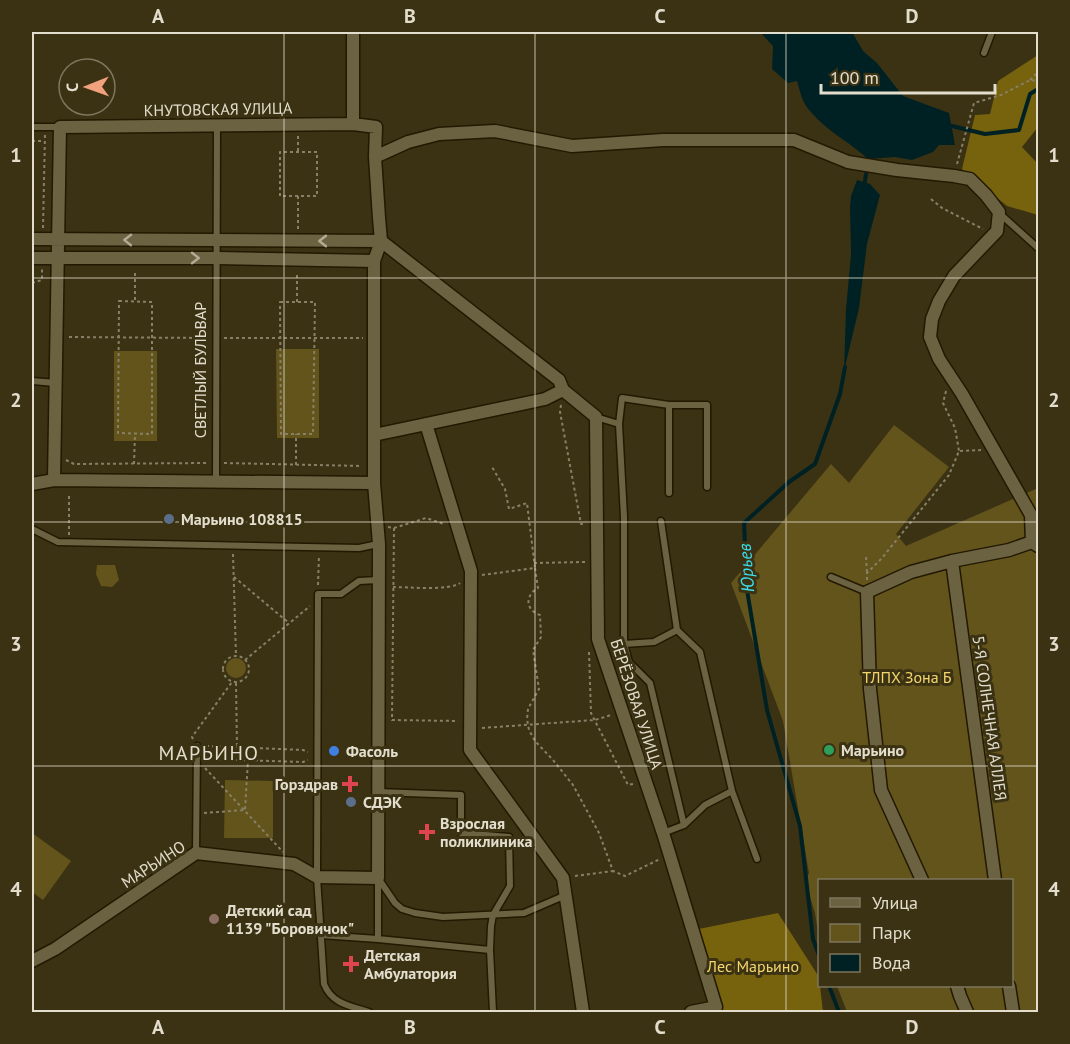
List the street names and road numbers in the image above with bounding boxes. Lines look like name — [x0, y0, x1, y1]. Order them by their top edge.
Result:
street label: КНУТОВСКАЯ УЛИЦА — [144, 98, 293, 120]
street label: СВЕТЛЫЙ БУЛЬВАР — [190, 302, 210, 438]
street label: 5-Я СОЛНЕЧНАЯ АЛЛЕЯ — [969, 634, 1011, 802]
street label: БЕРЁЗОВАЯ УЛИЦА — [607, 636, 668, 772]
street label: МАРЬИНО — [117, 836, 189, 892]

